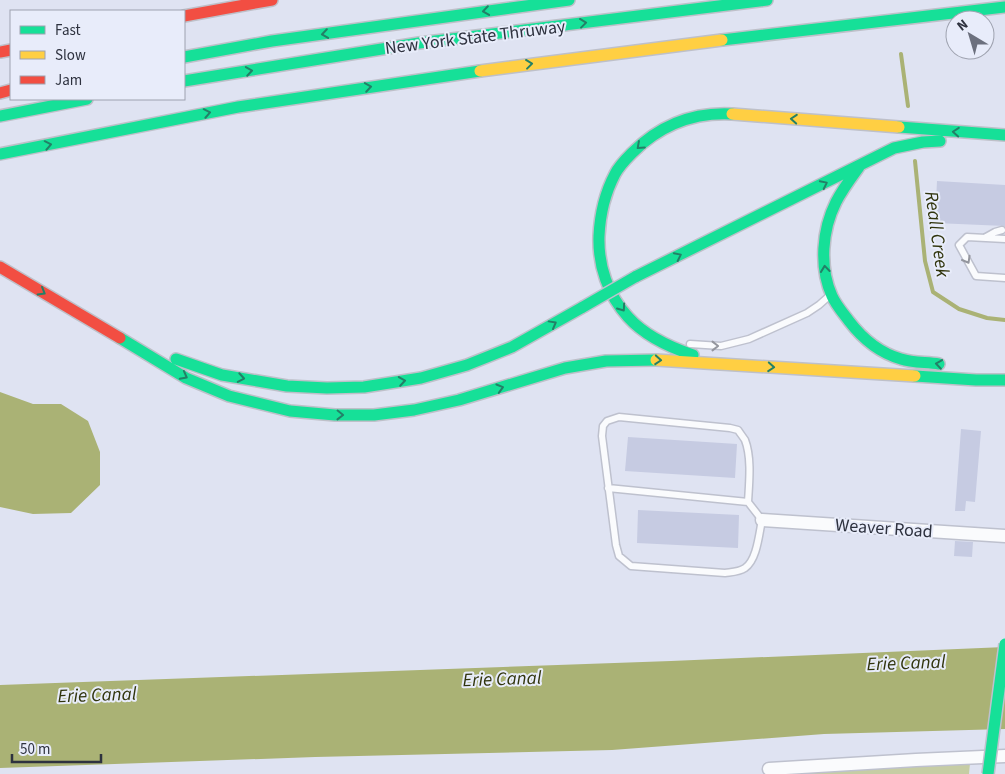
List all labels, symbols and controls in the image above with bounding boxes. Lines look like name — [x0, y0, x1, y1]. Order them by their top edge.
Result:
one-way arrow — [481, 5, 489, 16]
legend — [10, 10, 185, 100]
north arrow — [945, 10, 995, 60]
street label: New York State Thruway — [384, 14, 567, 61]
text: N — [953, 15, 972, 36]
one-way arrow — [579, 18, 587, 29]
text: Fast — [55, 20, 81, 41]
one-way arrow — [320, 28, 329, 38]
text: Slow — [55, 45, 86, 66]
one-way arrow — [524, 60, 533, 70]
one-way arrow — [245, 66, 253, 76]
text: Jam — [55, 70, 82, 91]
one-way arrow — [363, 83, 372, 93]
one-way arrow — [203, 109, 212, 119]
one-way arrow — [790, 114, 798, 125]
one-way arrow — [952, 126, 960, 137]
one-way arrow — [43, 140, 52, 150]
one-way arrow — [637, 140, 646, 149]
one-way arrow — [819, 180, 828, 190]
water label: Reall Creek — [917, 189, 956, 280]
one-way arrow — [673, 252, 682, 262]
one-way arrow — [961, 255, 971, 264]
one-way arrow — [820, 264, 831, 272]
one-way arrow — [37, 285, 46, 295]
one-way arrow — [616, 302, 625, 312]
one-way arrow — [547, 320, 556, 330]
one-way arrow — [712, 341, 719, 351]
one-way arrow — [655, 354, 663, 365]
one-way arrow — [935, 359, 943, 370]
one-way arrow — [768, 362, 776, 373]
one-way arrow — [179, 370, 188, 380]
one-way arrow — [236, 372, 245, 383]
one-way arrow — [397, 376, 406, 386]
one-way arrow — [495, 383, 503, 393]
one-way arrow — [337, 410, 345, 420]
street label: Weaver Road — [834, 513, 934, 544]
water label: Erie Canal — [866, 649, 946, 678]
water label: Erie Canal — [462, 665, 542, 694]
water label: Erie Canal — [57, 681, 137, 710]
scale bar — [12, 732, 101, 764]
text: 50 m — [20, 739, 50, 760]

